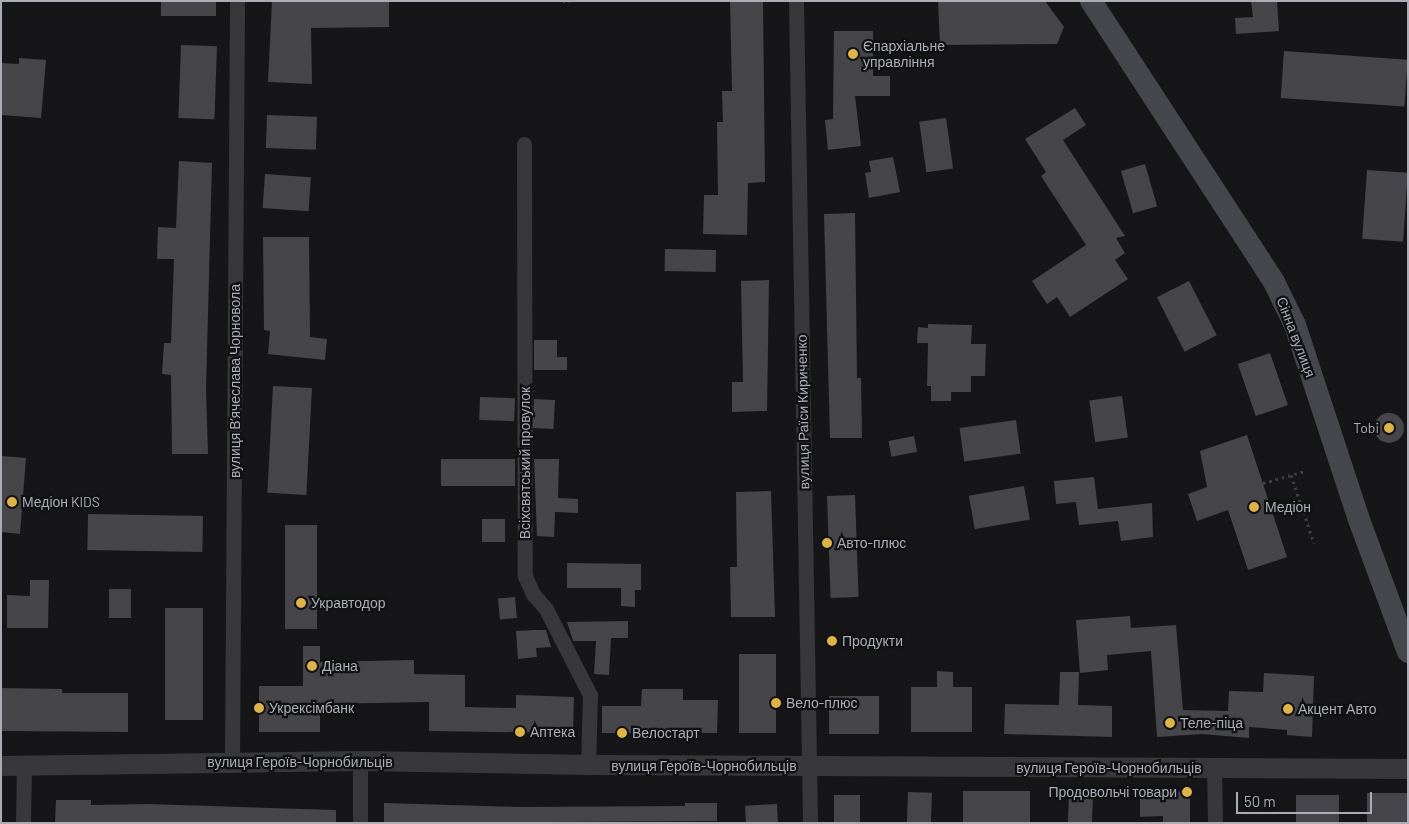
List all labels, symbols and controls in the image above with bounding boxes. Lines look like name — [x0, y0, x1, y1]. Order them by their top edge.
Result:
place label: Єпархіальне управління — [863, 38, 945, 70]
marker: Єпархіальне управління — [847, 48, 859, 60]
street label: вулиця Вʼячеслава Чорновола — [227, 284, 243, 478]
street label: Сінна вулиця — [1273, 294, 1319, 380]
street label: вулиця Раїси Кириченко — [793, 334, 813, 490]
street label: Всіхсвятський провулок — [517, 387, 533, 539]
place label: Tobi — [1353, 420, 1379, 436]
marker: Tobi — [1383, 422, 1395, 434]
place label: Медіон KIDS — [22, 494, 100, 510]
marker: Медіон KIDS — [6, 496, 18, 508]
place label: Медіон — [1265, 499, 1311, 515]
marker: Медіон — [1247, 500, 1261, 514]
place label: Авто-плюс — [837, 535, 906, 551]
marker: Авто-плюс — [821, 537, 833, 549]
place label: Укравтодор — [311, 595, 386, 611]
marker: Укравтодор — [295, 597, 307, 609]
place label: Продукти — [842, 633, 903, 649]
marker: Продукти — [826, 635, 838, 647]
place label: Діана — [322, 658, 358, 674]
marker: Діана — [306, 660, 318, 672]
place label: Вело-плюс — [786, 695, 858, 711]
marker: Вело-плюс — [770, 697, 782, 709]
place label: Укрексімбанк — [269, 700, 354, 716]
place label: Акцент Авто — [1298, 701, 1377, 717]
marker: Укрексімбанк — [253, 702, 265, 714]
marker: Акцент Авто — [1282, 703, 1294, 715]
place label: Теле-піца — [1180, 715, 1243, 731]
marker: Теле-піца — [1164, 717, 1176, 729]
place label: Аптека — [530, 724, 575, 740]
place label: Велостарт — [632, 725, 700, 741]
marker: Аптека — [514, 726, 526, 738]
marker: Велостарт — [616, 727, 628, 739]
street label: вулиця Героїв-Чорнобильців — [207, 754, 393, 770]
street label: вулиця Героїв-Чорнобильців — [611, 758, 797, 774]
street label: вулиця Героїв-Чорнобильців — [1016, 760, 1202, 776]
scale bar — [1239, 782, 1375, 814]
place label: Продовольчі товари — [1049, 784, 1177, 800]
marker: Продовольчі товари — [1181, 786, 1193, 798]
text: 50 m — [1244, 792, 1276, 810]

